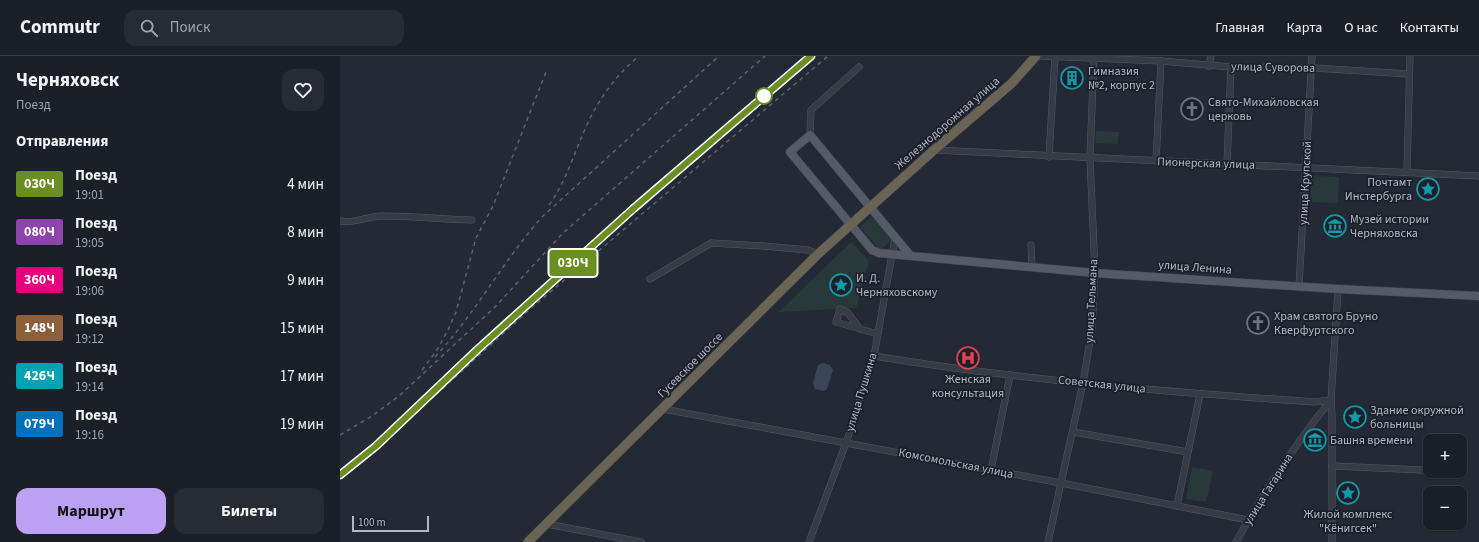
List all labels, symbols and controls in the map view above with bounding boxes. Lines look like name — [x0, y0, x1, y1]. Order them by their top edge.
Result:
search box — [124, 10, 404, 46]
text: Commutr — [20, 14, 100, 41]
icon: search — [138, 17, 160, 39]
text: Поиск — [170, 17, 210, 38]
text: Главная — [1215, 18, 1264, 38]
text: Карта — [1286, 18, 1322, 38]
text: О нас — [1344, 18, 1378, 38]
text: Контакты — [1400, 18, 1459, 38]
street label: улица Суворова — [1231, 58, 1315, 77]
place label: Гимназия №2, корпус 2 — [1088, 63, 1155, 94]
building icon: Гимназия №2, корпус 2 — [1059, 65, 1085, 91]
text: Черняховск — [16, 67, 119, 94]
button: heart — [282, 69, 324, 111]
street label: Железнодорожная улица — [891, 73, 1003, 174]
unlabelled marker — [755, 87, 773, 105]
place label: Свято-Михайловская церковь — [1208, 94, 1319, 125]
text: Поезд — [16, 96, 51, 114]
church icon: Свято-Михайловская церковь — [1179, 96, 1205, 122]
text: Отправления — [16, 131, 109, 152]
street label: улица Крупской — [1295, 141, 1316, 225]
street label: Пионерская улица — [1157, 153, 1255, 174]
text: Поезд — [75, 165, 117, 186]
text: 030Ч — [24, 174, 55, 194]
text: 4 мин — [287, 174, 324, 195]
place label: Почтамт Инстербурга — [1345, 174, 1412, 205]
place icon: Почтамт Инстербурга — [1415, 176, 1441, 202]
text: 19:01 — [75, 186, 104, 204]
place label: Музей истории Черняховска — [1350, 211, 1429, 242]
text: Поезд — [75, 213, 117, 234]
museum icon: Музей истории Черняховска — [1322, 213, 1348, 239]
text: 080Ч — [24, 222, 55, 242]
text: 8 мин — [287, 222, 324, 243]
text: 19:05 — [75, 234, 104, 252]
line badge: 030Ч — [545, 250, 601, 276]
text: 030Ч — [558, 253, 589, 273]
street label: улица Ленина — [1158, 256, 1232, 279]
street label: улица Тельмана — [1081, 259, 1102, 343]
text: Поезд — [75, 261, 117, 282]
text: 360Ч — [24, 270, 55, 290]
text: 9 мин — [287, 270, 324, 291]
place label: И. Д. Черняховскому — [856, 270, 938, 301]
place icon: И. Д. Черняховскому — [828, 272, 854, 298]
text: 19:06 — [75, 282, 104, 300]
place label: Храм святого Бруно Кверфуртского — [1274, 308, 1378, 339]
text: Поезд — [75, 309, 117, 330]
church icon: Храм святого Бруно Кверфуртского — [1245, 310, 1271, 336]
text: 148Ч — [24, 318, 55, 338]
text: 15 мин — [280, 318, 324, 339]
street label: Гусевское шоссе — [654, 329, 727, 402]
text: 19:12 — [75, 330, 104, 348]
hospital icon: Женская консультация — [955, 345, 981, 371]
street label: улица Пушкина — [841, 351, 882, 434]
text: Поезд — [75, 357, 117, 378]
text: 426Ч — [24, 366, 55, 386]
text: 17 мин — [280, 366, 324, 387]
place label: Женская консультация — [932, 371, 1004, 402]
street label: Советская улица — [1057, 371, 1147, 398]
text: 19:14 — [75, 378, 104, 396]
place label: Здание окружной больницы — [1370, 402, 1464, 433]
place icon: Здание окружной больницы — [1342, 404, 1368, 430]
text: Поезд — [75, 405, 117, 426]
text: 079Ч — [24, 414, 55, 434]
text: 19 мин — [280, 414, 324, 435]
text: 19:16 — [75, 426, 104, 444]
museum icon: Башня времени — [1302, 427, 1328, 453]
place label: Башня времени — [1330, 432, 1413, 449]
map controls — [1423, 434, 1467, 530]
button: + — [1423, 434, 1467, 478]
street label: Комсомольская улица — [897, 444, 1015, 483]
street label: улица Гагарина — [1240, 450, 1297, 528]
place icon: Жилой комплекс "Кёнигсек" — [1335, 480, 1361, 506]
button: − — [1423, 486, 1467, 530]
button: Маршрут — [16, 488, 166, 534]
button: Билеты — [174, 488, 324, 534]
place label: Жилой комплекс "Кёнигсек" — [1304, 506, 1393, 537]
scale bar — [352, 514, 429, 533]
text: 100 m — [358, 515, 386, 530]

